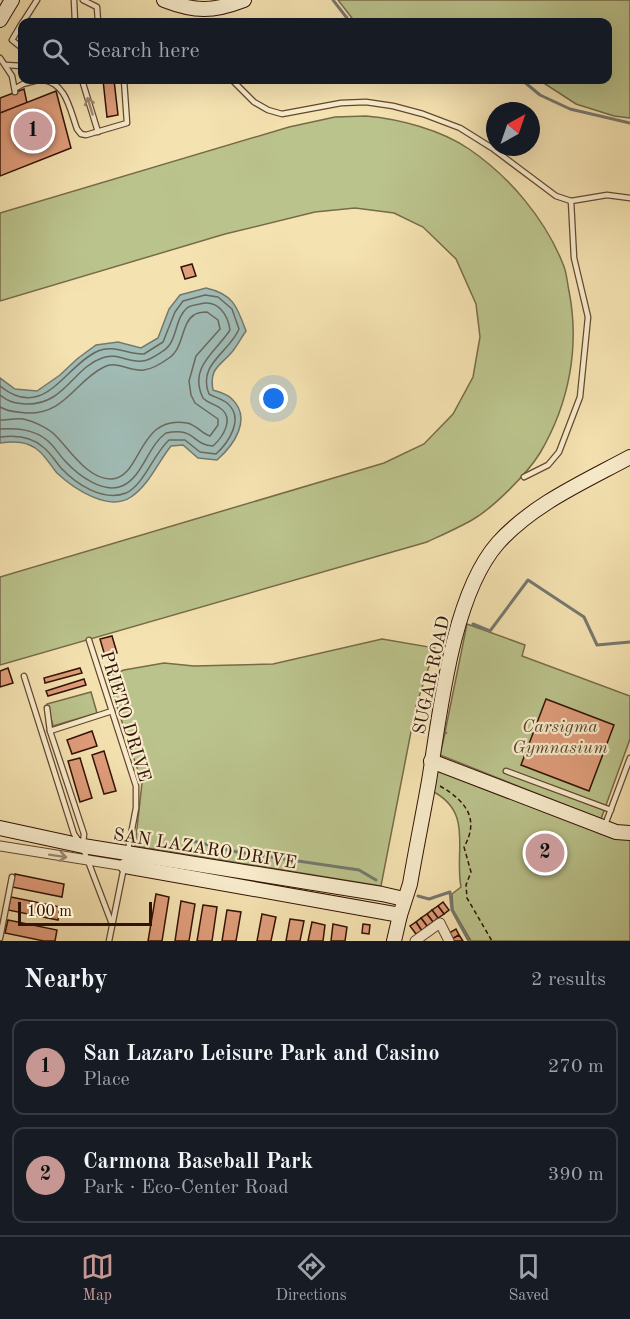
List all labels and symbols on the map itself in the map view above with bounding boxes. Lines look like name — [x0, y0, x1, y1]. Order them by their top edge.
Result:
one-way arrow — [84, 97, 95, 116]
north arrow — [486, 102, 540, 156]
pin: 1 — [14, 108, 52, 154]
your location — [259, 384, 288, 413]
street label: SUGAR ROAD — [411, 614, 453, 736]
street label: PRIETO DRIVE — [97, 649, 153, 784]
park label: Carsigma Gymnasium — [512, 718, 608, 757]
street label: SAN LAZARO DRIVE — [112, 826, 298, 872]
pin: 2 — [526, 830, 564, 876]
one-way arrow — [47, 850, 67, 861]
scale bar — [18, 899, 152, 926]

